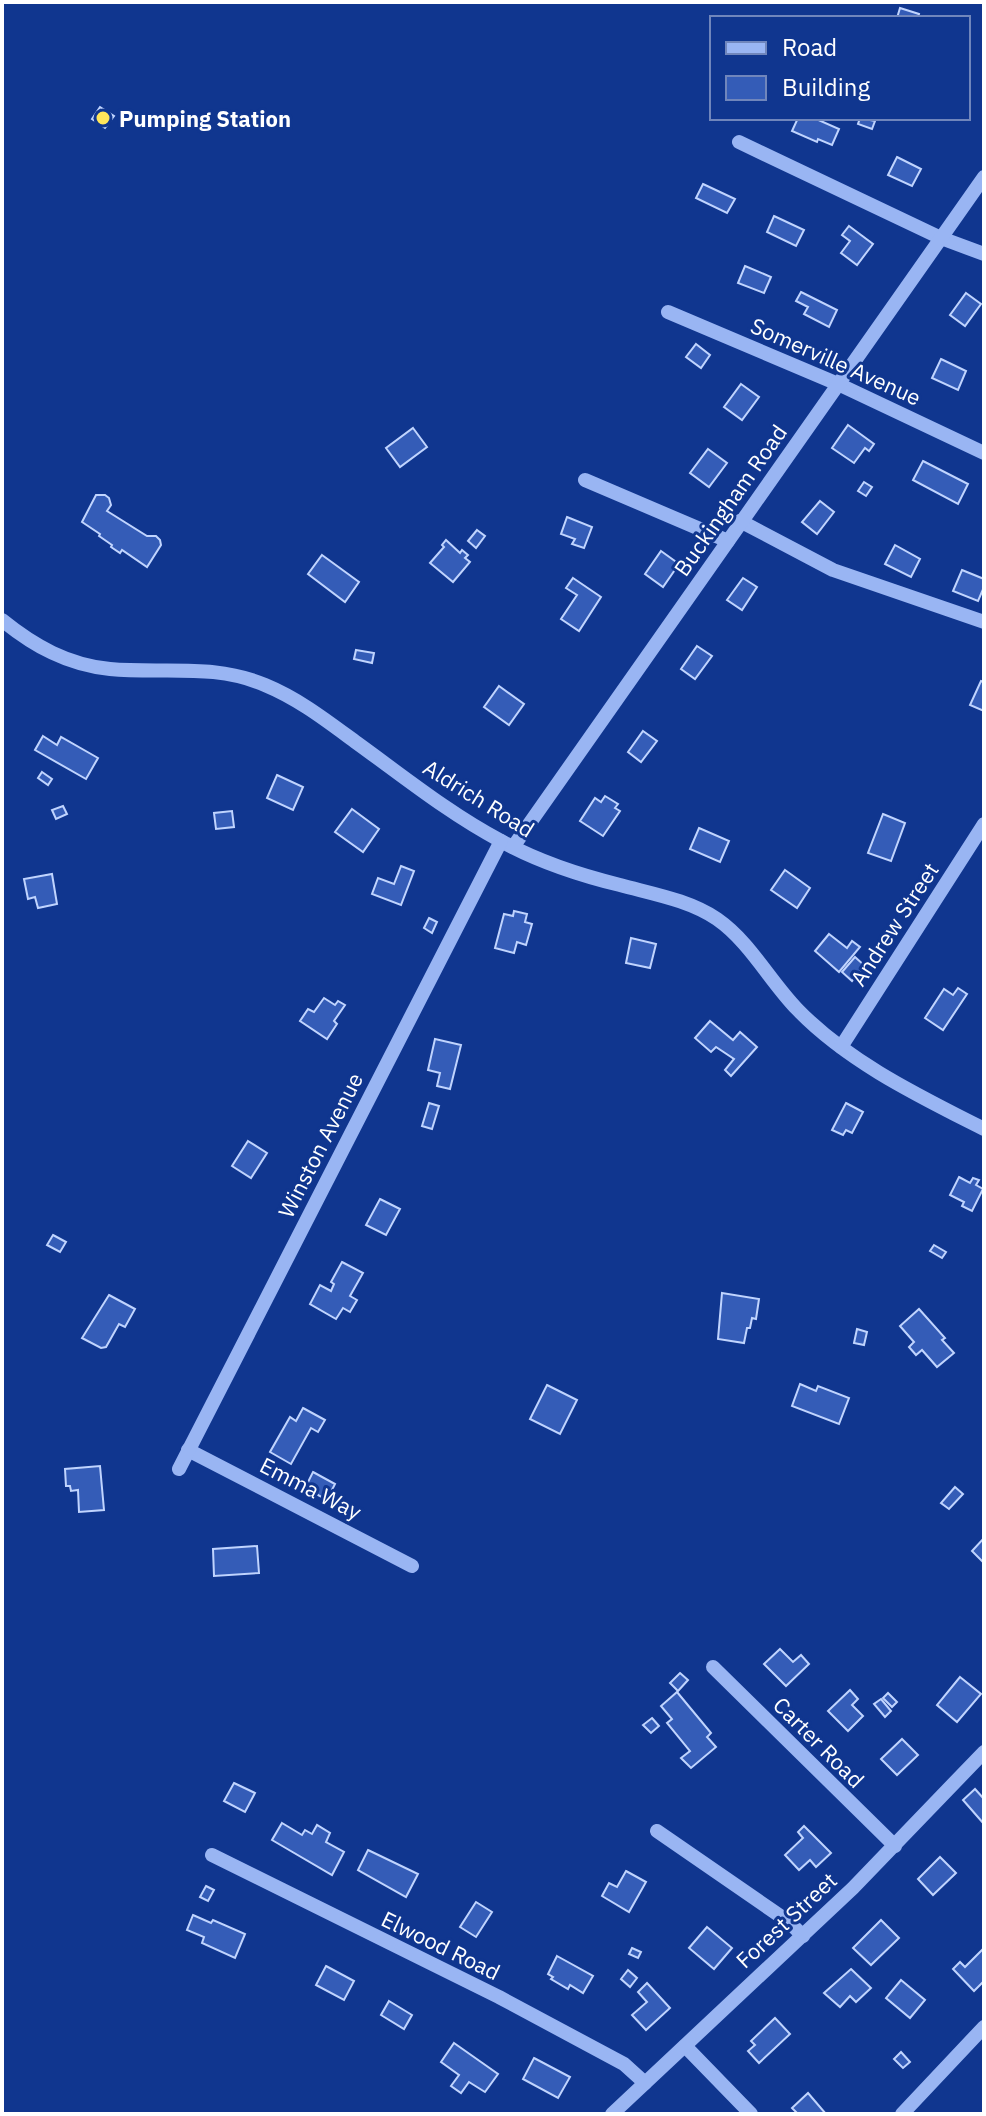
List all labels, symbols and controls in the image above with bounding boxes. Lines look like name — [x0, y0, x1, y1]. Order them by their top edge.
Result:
legend — [710, 16, 970, 120]
text: Road — [782, 31, 837, 63]
text: Building — [782, 71, 870, 103]
place label: Pumping Station — [119, 104, 291, 133]
marker: Pumping Station — [94, 109, 112, 127]
street label: Somerville Avenue — [746, 310, 926, 412]
street label: Buckingham Road — [667, 419, 793, 581]
street label: Aldrich Road — [418, 752, 540, 844]
street label: Andrew Street — [843, 857, 945, 991]
street label: Winston Avenue — [271, 1067, 369, 1223]
street label: Emma Way — [255, 1450, 367, 1526]
street label: Carter Road — [767, 1690, 871, 1794]
street label: Forest Street — [729, 1866, 843, 1974]
street label: Elwood Road — [377, 1904, 505, 1986]

